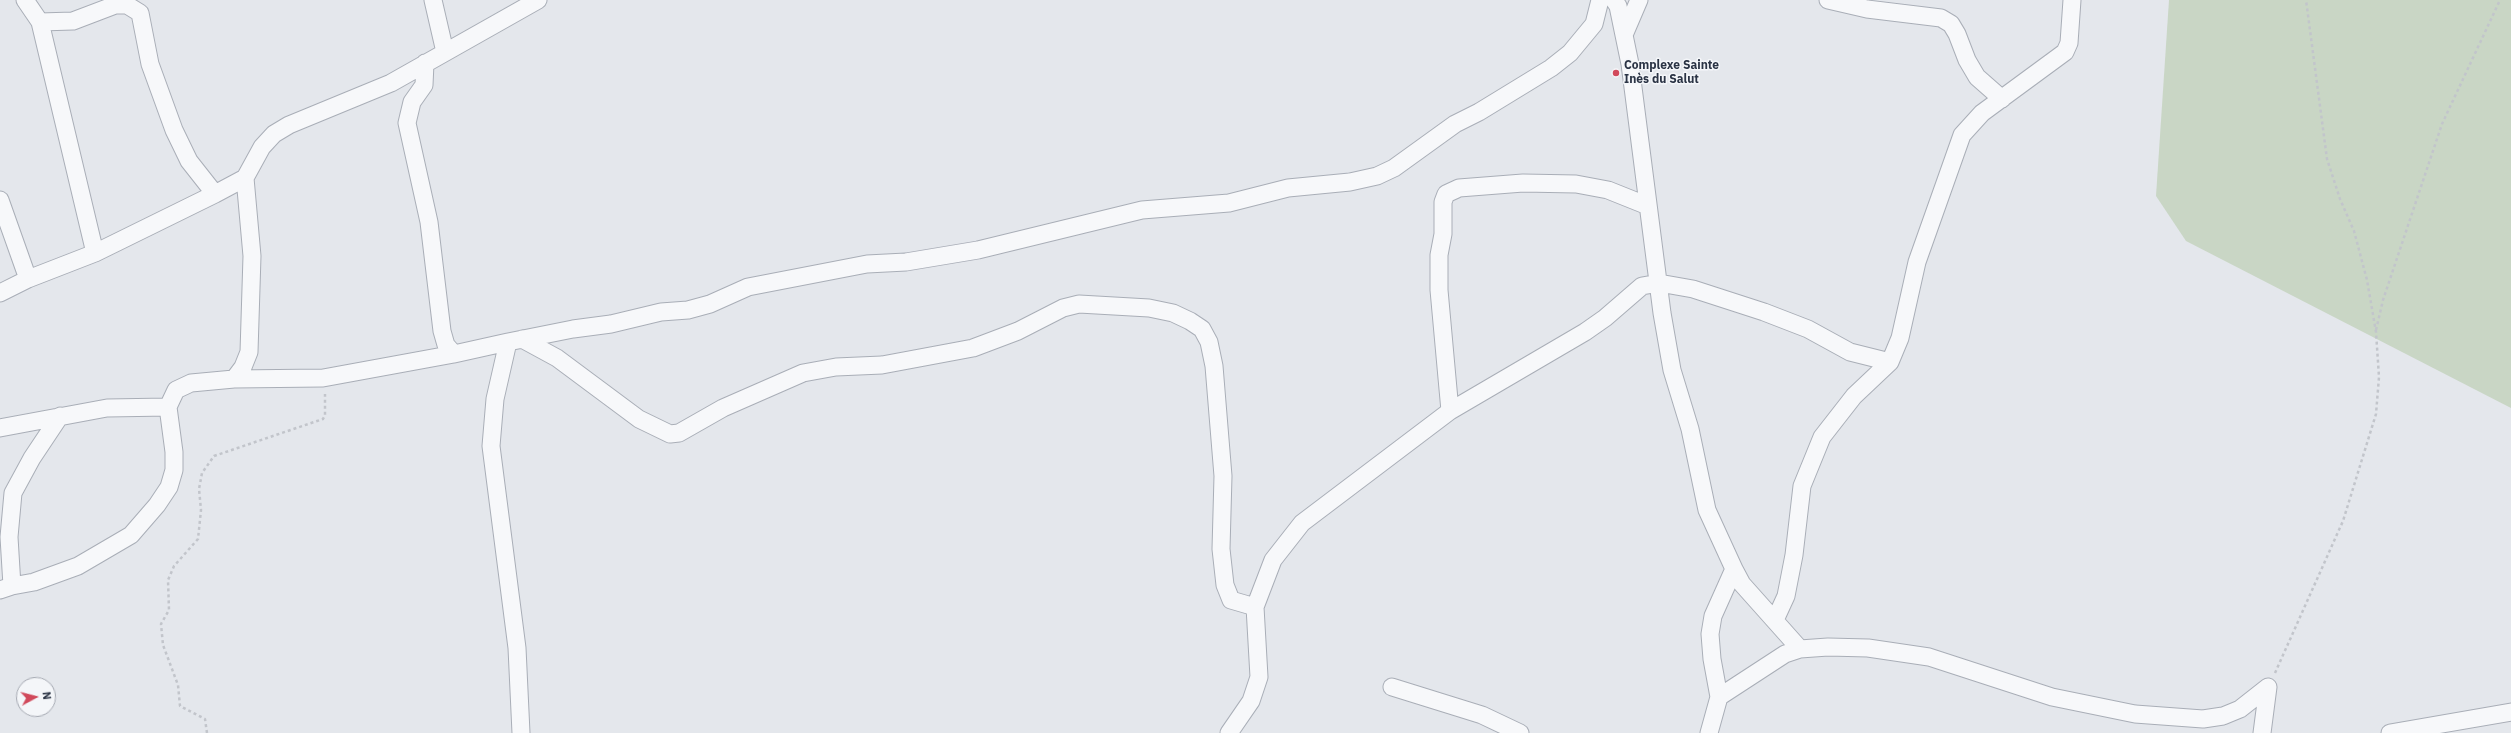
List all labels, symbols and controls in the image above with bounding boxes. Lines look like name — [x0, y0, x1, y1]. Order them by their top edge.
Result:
place label: Complexe Sainte Inès du Salut — [1624, 59, 1719, 87]
marker: Complexe Sainte Inès du Salut — [1611, 68, 1621, 78]
north arrow — [16, 677, 56, 717]
text: N — [39, 691, 54, 700]

